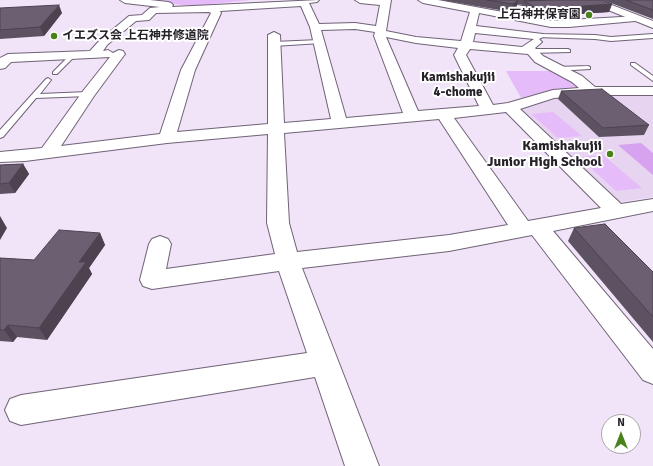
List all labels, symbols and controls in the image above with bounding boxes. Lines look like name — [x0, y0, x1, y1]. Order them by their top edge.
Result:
place label: 上石神井保育園 — [497, 8, 581, 22]
marker: 上石神井保育園 — [584, 10, 594, 20]
place label: イエズス会 上石神井修道院 — [62, 29, 209, 43]
marker: イエズス会 上石神井修道院 — [49, 31, 59, 41]
district label: Kamishakujii 4-chome — [421, 70, 495, 101]
place label: Kamishakujii Junior High School — [487, 138, 602, 170]
marker: Kamishakujii Junior High School — [605, 149, 615, 159]
north arrow — [601, 414, 641, 454]
text: N — [617, 416, 625, 429]

